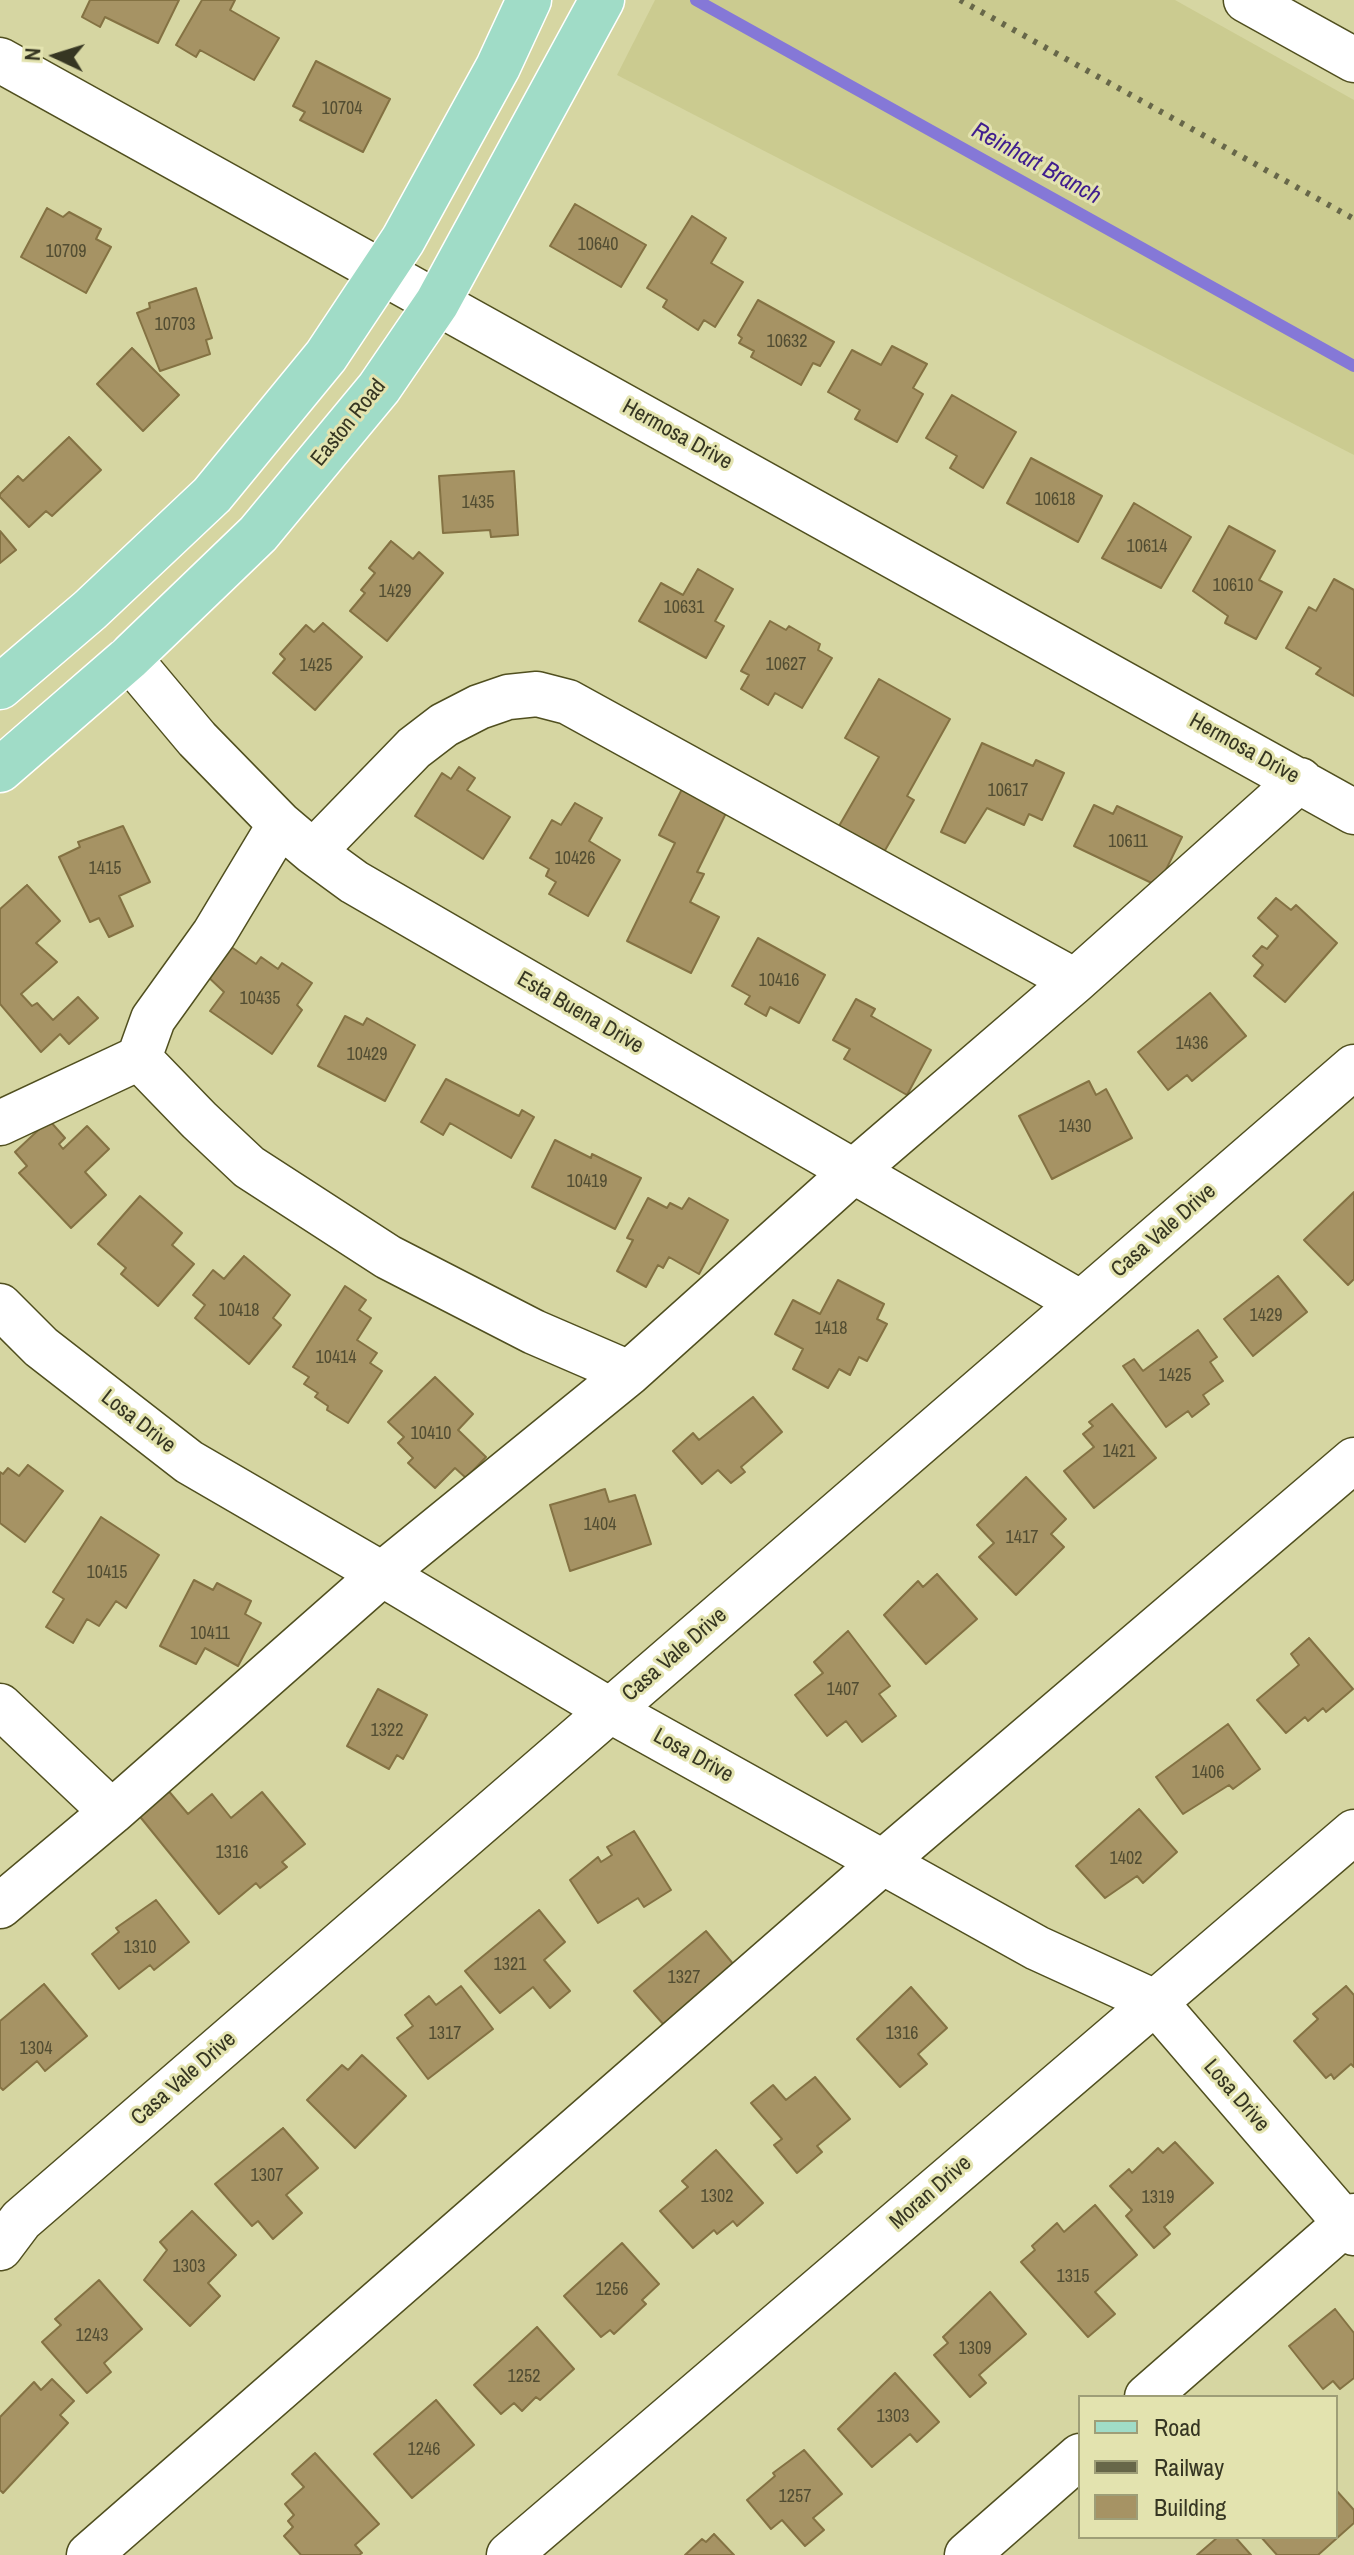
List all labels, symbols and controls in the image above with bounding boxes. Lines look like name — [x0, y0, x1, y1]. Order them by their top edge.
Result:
north arrow — [16, 16, 96, 96]
text: N — [17, 47, 47, 62]
house number: 10704 — [321, 98, 363, 120]
water label: Reinhart Branch — [966, 117, 1106, 211]
house number: 10640 — [577, 234, 619, 256]
house number: 10709 — [45, 241, 87, 263]
house number: 10703 — [154, 314, 196, 336]
house number: 10632 — [766, 331, 808, 353]
street label: Easton Road — [306, 374, 392, 472]
street label: Hermosa Drive — [618, 394, 736, 476]
house number: 10618 — [1034, 489, 1076, 511]
house number: 1435 — [462, 492, 494, 514]
house number: 10614 — [1126, 536, 1168, 558]
house number: 10610 — [1212, 575, 1254, 597]
house number: 1429 — [379, 581, 411, 603]
house number: 10631 — [663, 597, 705, 619]
house number: 10627 — [765, 654, 807, 676]
house number: 1425 — [300, 655, 332, 677]
street label: Hermosa Drive — [1185, 708, 1303, 790]
house number: 10617 — [987, 780, 1029, 802]
house number: 10611 — [1108, 831, 1148, 853]
house number: 10426 — [554, 848, 596, 870]
house number: 1415 — [89, 858, 121, 880]
street label: Esta Buena Drive — [512, 966, 648, 1060]
house number: 10416 — [758, 970, 800, 992]
house number: 10435 — [239, 988, 281, 1010]
house number: 1436 — [1176, 1033, 1208, 1055]
house number: 10429 — [346, 1044, 388, 1066]
house number: 1430 — [1059, 1116, 1091, 1138]
house number: 10419 — [566, 1171, 608, 1193]
street label: Casa Vale Drive — [1106, 1178, 1222, 1284]
house number: 10418 — [218, 1300, 260, 1322]
house number: 1429 — [1250, 1305, 1282, 1327]
house number: 1418 — [815, 1318, 847, 1340]
house number: 10414 — [315, 1347, 357, 1369]
house number: 1425 — [1159, 1365, 1191, 1387]
street label: Losa Drive — [96, 1385, 180, 1459]
house number: 10410 — [410, 1423, 452, 1445]
house number: 1421 — [1103, 1441, 1135, 1463]
house number: 1404 — [584, 1514, 616, 1536]
house number: 1417 — [1006, 1527, 1038, 1549]
house number: 10415 — [86, 1562, 128, 1584]
street label: Casa Vale Drive — [617, 1602, 733, 1708]
house number: 10411 — [190, 1623, 230, 1645]
house number: 1407 — [827, 1679, 859, 1701]
house number: 1322 — [371, 1720, 403, 1742]
street label: Losa Drive — [648, 1723, 738, 1789]
house number: 1406 — [1192, 1762, 1224, 1784]
house number: 1316 — [216, 1842, 248, 1864]
house number: 1402 — [1110, 1848, 1142, 1870]
house number: 1310 — [124, 1937, 156, 1959]
house number: 1321 — [494, 1954, 526, 1976]
house number: 1327 — [668, 1967, 700, 1989]
house number: 1317 — [429, 2023, 461, 2045]
house number: 1316 — [886, 2023, 918, 2045]
street label: Casa Vale Drive — [126, 2026, 242, 2132]
house number: 1304 — [20, 2038, 52, 2060]
street label: Losa Drive — [1197, 2054, 1275, 2138]
street label: Moran Drive — [885, 2150, 977, 2236]
house number: 1307 — [251, 2165, 283, 2187]
house number: 1302 — [701, 2186, 733, 2208]
house number: 1319 — [1142, 2187, 1174, 2209]
house number: 1303 — [173, 2256, 205, 2278]
house number: 1315 — [1057, 2266, 1089, 2288]
house number: 1256 — [596, 2279, 628, 2301]
house number: 1243 — [76, 2325, 108, 2347]
house number: 1309 — [959, 2338, 991, 2360]
house number: 1252 — [508, 2366, 540, 2388]
legend — [1078, 2395, 1338, 2539]
house number: 1303 — [877, 2406, 909, 2428]
text: Road — [1154, 2411, 1201, 2443]
house number: 1246 — [408, 2439, 440, 2461]
text: Railway — [1154, 2451, 1224, 2483]
house number: 1257 — [779, 2486, 811, 2508]
text: Building — [1154, 2491, 1226, 2523]

